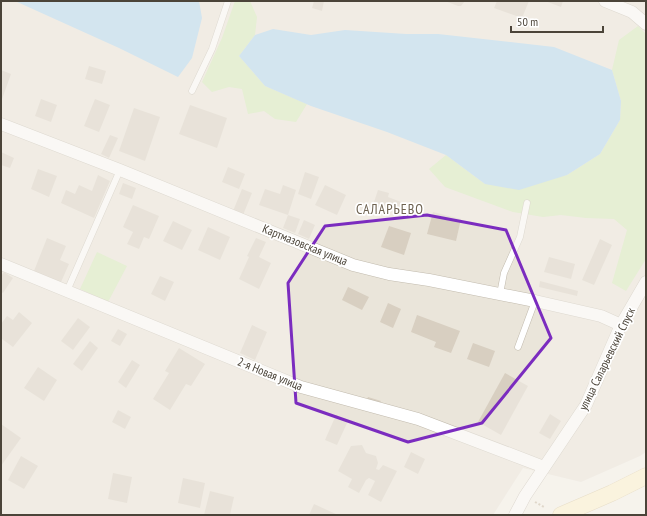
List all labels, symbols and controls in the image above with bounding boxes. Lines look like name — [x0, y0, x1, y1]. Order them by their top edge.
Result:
scale bar — [511, 8, 603, 34]
text: 50 m — [517, 14, 538, 29]
district label: САЛАРЬЕВО — [356, 200, 424, 218]
street label: Картмазовская улица — [260, 221, 350, 268]
street label: улица Саларьевский Спуск — [575, 305, 638, 413]
street label: 2-я Новая улица — [235, 354, 305, 394]

